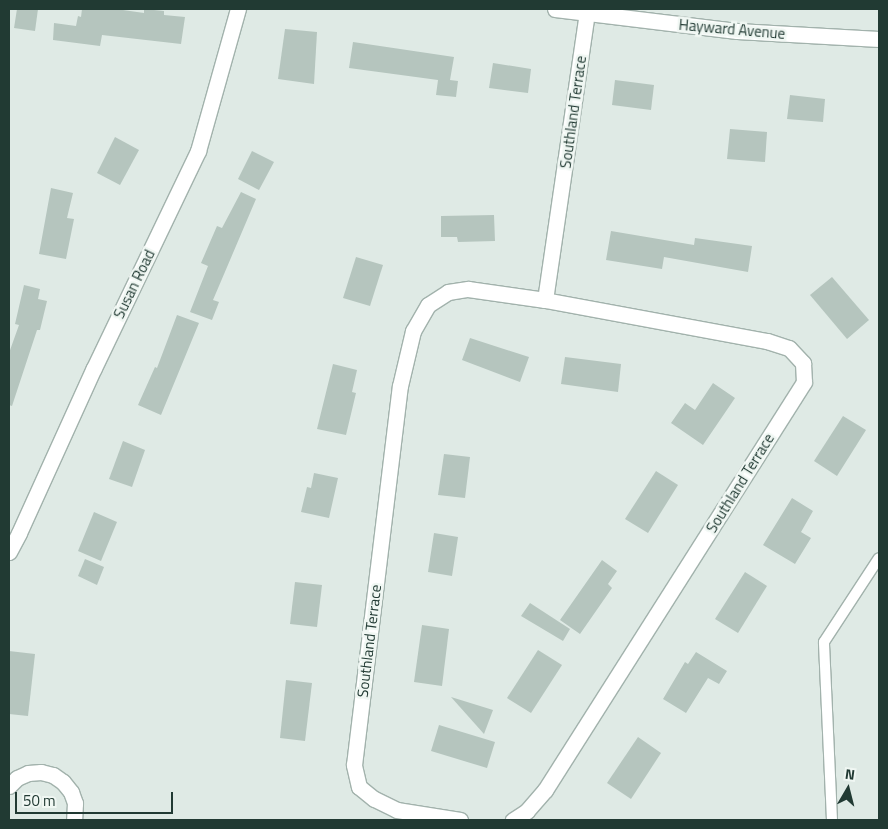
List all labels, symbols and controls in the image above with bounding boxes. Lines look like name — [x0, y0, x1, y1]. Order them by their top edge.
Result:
street label: Hayward Avenue — [678, 15, 786, 43]
street label: Southland Terrace — [556, 54, 590, 170]
street label: Susan Road — [110, 247, 158, 321]
street label: Southland Terrace — [702, 430, 778, 536]
street label: Southland Terrace — [353, 584, 385, 698]
text: N — [844, 763, 856, 785]
north arrow — [823, 764, 873, 814]
scale bar — [18, 782, 175, 814]
text: 50 m — [23, 789, 56, 812]

